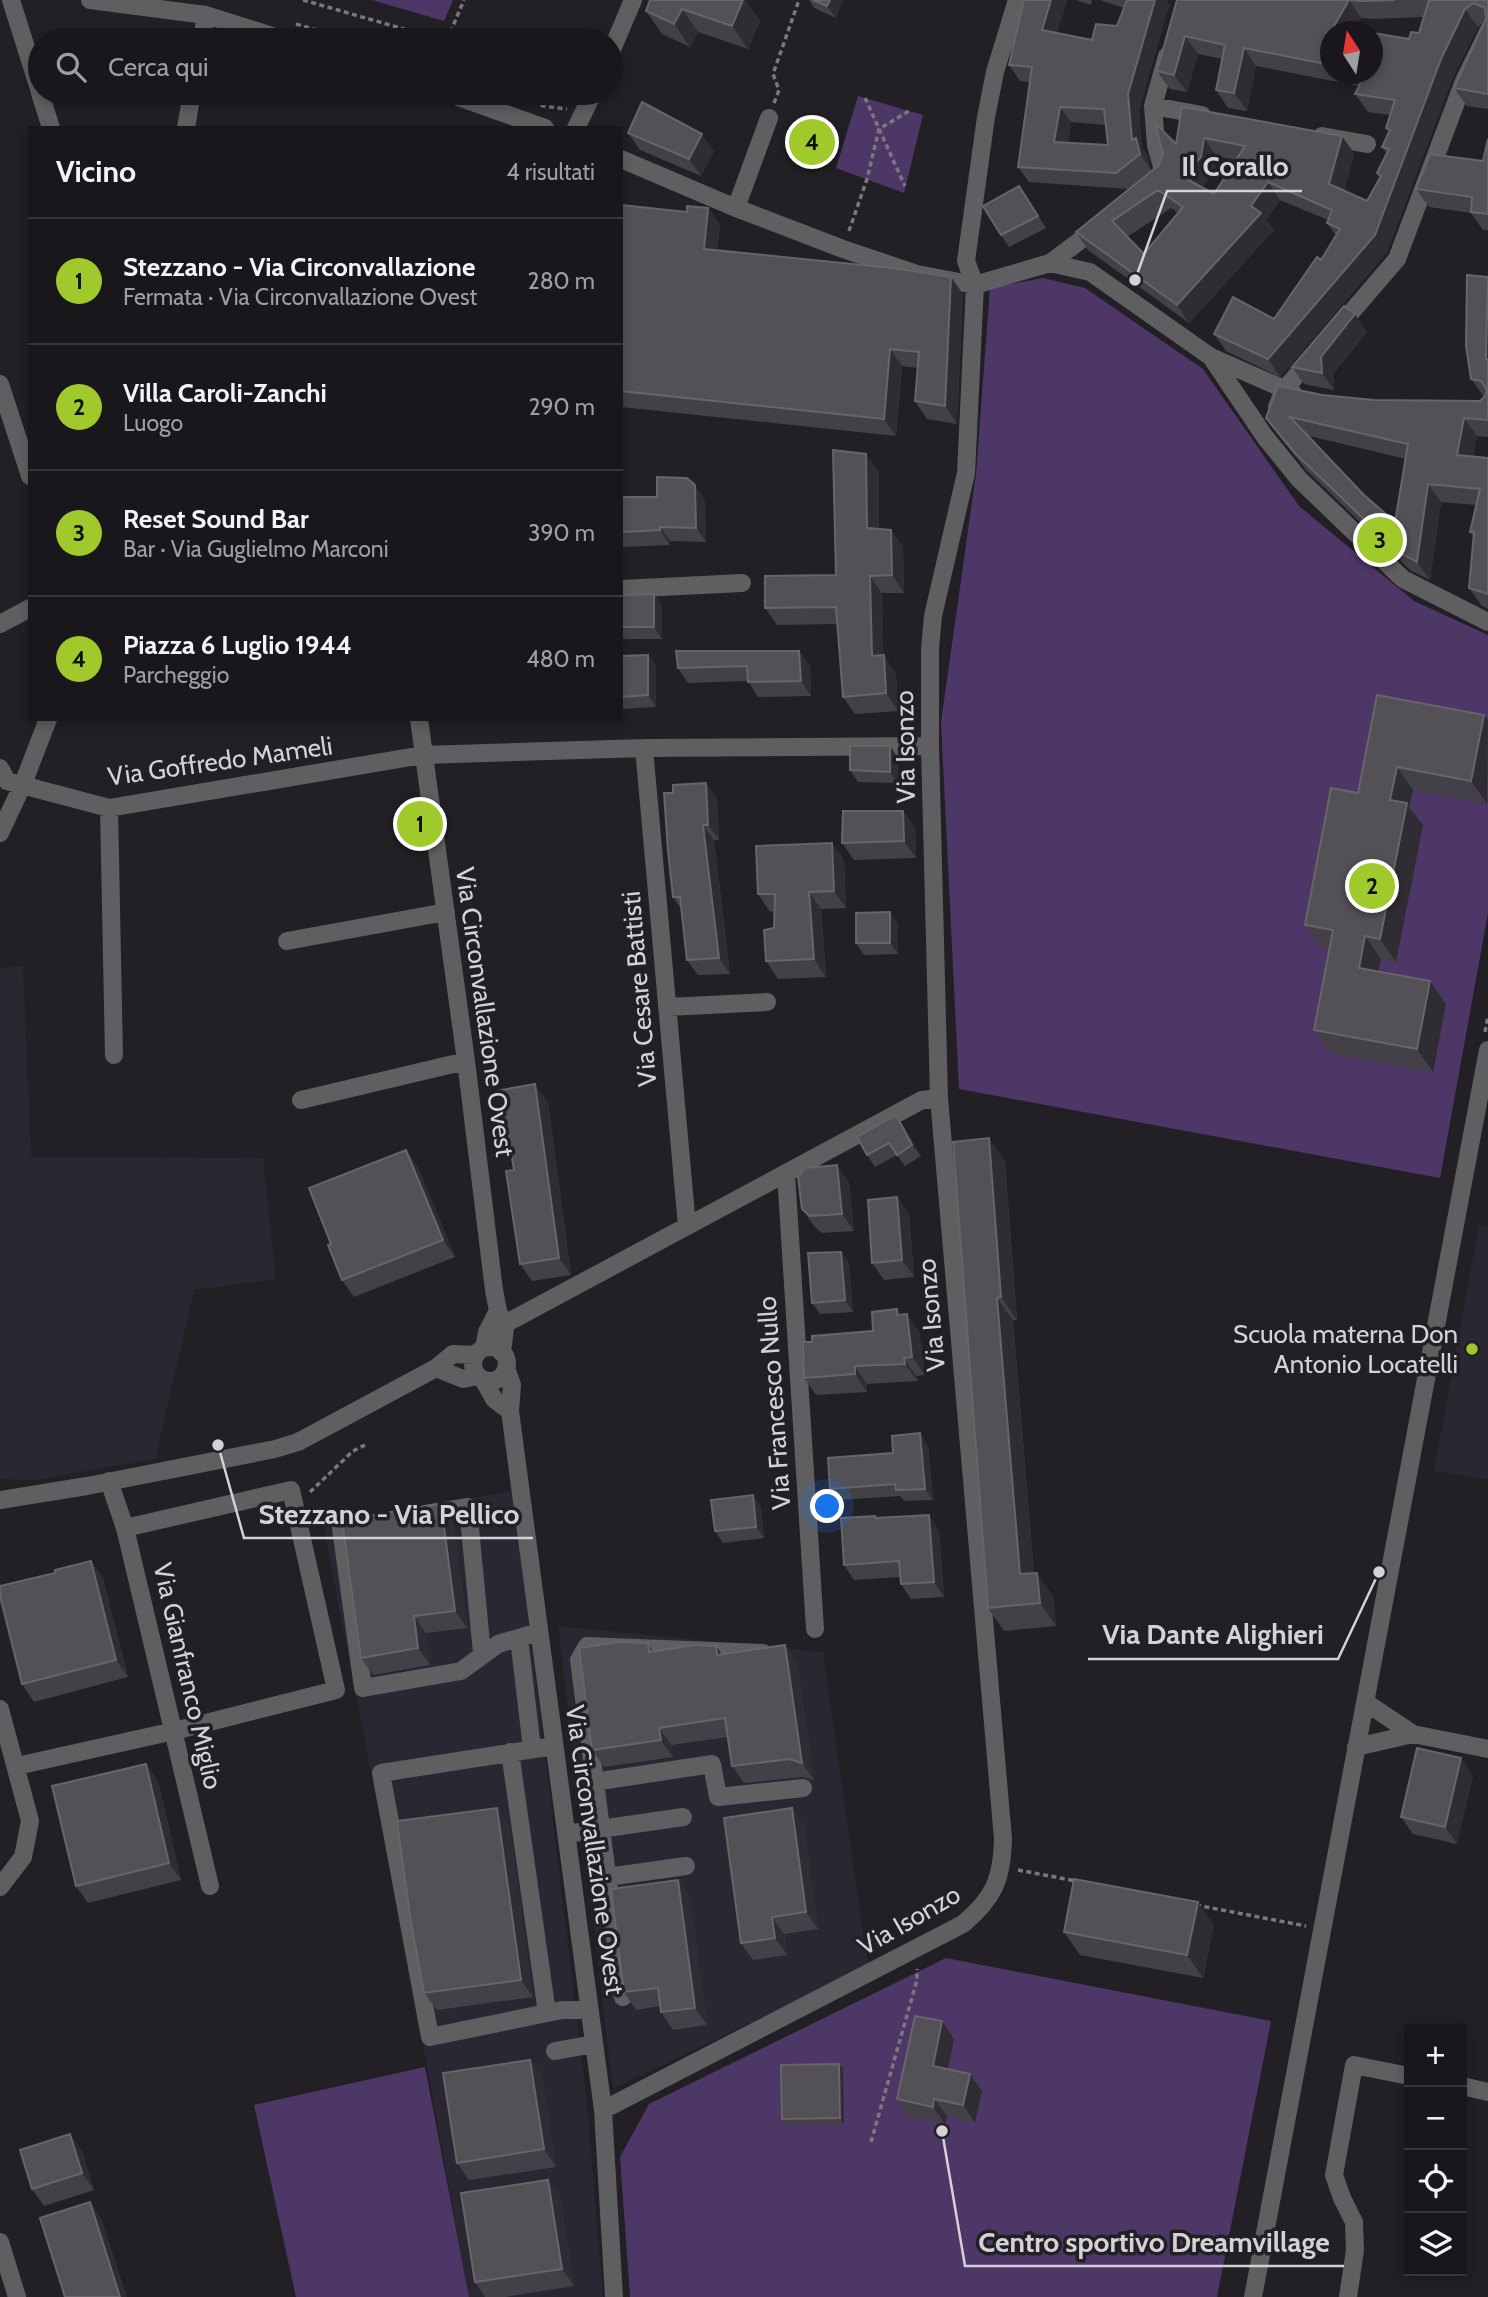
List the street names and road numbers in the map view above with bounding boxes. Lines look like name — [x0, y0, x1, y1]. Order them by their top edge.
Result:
street label: Via Isonzo — [888, 690, 922, 804]
street label: Via Goffredo Mameli — [106, 729, 334, 793]
street label: Via Circonvallazione Ovest — [449, 865, 521, 1159]
street label: Via Cesare Battisti — [615, 890, 663, 1088]
street label: Via Isonzo — [910, 1257, 952, 1373]
street label: Via Francesco Nullo — [751, 1295, 797, 1511]
street label: Via Gianfranco Miglio — [146, 1560, 230, 1792]
street label: Via Circonvallazione Ovest — [559, 1703, 631, 1997]
street label: Via Isonzo — [852, 1878, 966, 1962]

